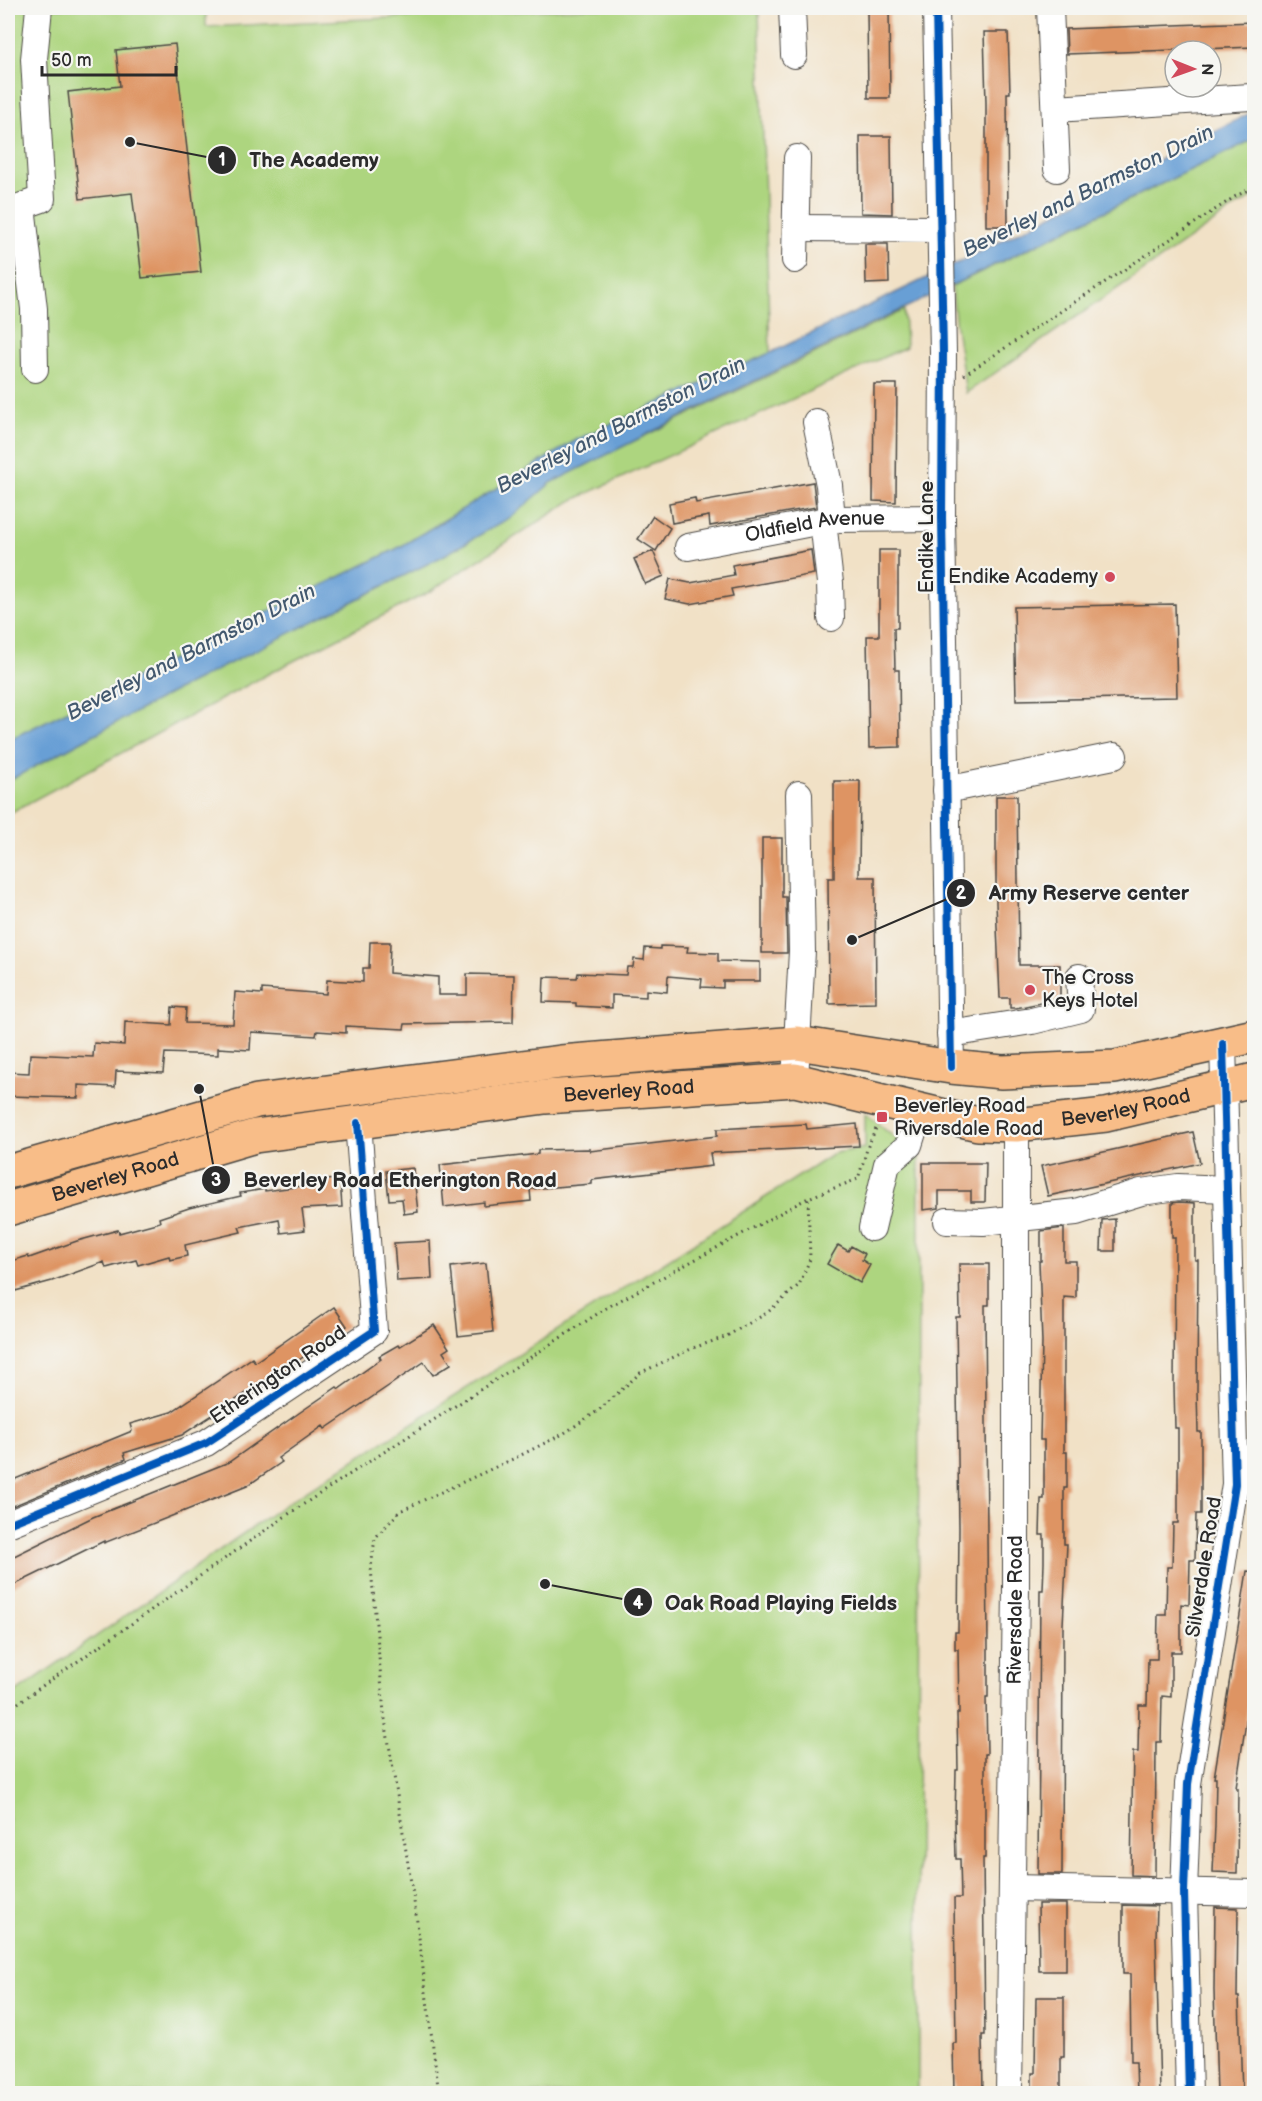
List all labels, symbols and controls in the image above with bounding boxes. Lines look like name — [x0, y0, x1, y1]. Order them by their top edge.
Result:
scale bar — [42, 39, 176, 77]
north arrow — [1163, 39, 1223, 99]
text: 50 m — [51, 50, 92, 71]
text: N — [1197, 63, 1216, 75]
water label: Beverley and Barmston Drain — [958, 119, 1218, 263]
callout: The Academy — [207, 140, 391, 179]
text: The Academy — [249, 148, 379, 173]
text: 1 — [218, 150, 226, 171]
water label: Beverley and Barmston Drain — [492, 351, 750, 499]
street label: Endike Lane — [915, 481, 939, 593]
street label: Oldfield Avenue — [743, 507, 885, 548]
place label: Endike Academy — [948, 565, 1098, 589]
marker: Endike Academy — [1103, 570, 1117, 584]
water label: Beverley and Barmston Drain — [62, 578, 320, 726]
callout: Army Reserve center — [946, 873, 1201, 912]
text: Army Reserve center — [988, 881, 1190, 906]
text: 2 — [956, 883, 967, 904]
place label: The Cross Keys Hotel — [1042, 966, 1138, 1013]
marker: The Cross Keys Hotel — [1023, 983, 1037, 997]
street label: Beverley Road — [562, 1075, 695, 1108]
street label: Beverley Road — [1060, 1083, 1193, 1132]
place label: Beverley Road Riversdale Road — [894, 1094, 1043, 1141]
marker: Beverley Road Riversdale Road — [875, 1110, 889, 1124]
street label: Beverley Road — [49, 1147, 182, 1207]
callout: Beverley Road Etherington Road — [201, 1160, 569, 1199]
text: Beverley Road Etherington Road — [243, 1168, 557, 1193]
text: 3 — [211, 1170, 221, 1191]
street label: Etherington Road — [205, 1321, 351, 1429]
street label: Silverdale Road — [1181, 1495, 1227, 1639]
street label: Riversdale Road — [1003, 1535, 1028, 1685]
callout: Oak Road Playing Fields — [623, 1583, 909, 1622]
text: Oak Road Playing Fields — [665, 1591, 897, 1616]
text: 4 — [633, 1593, 644, 1614]

